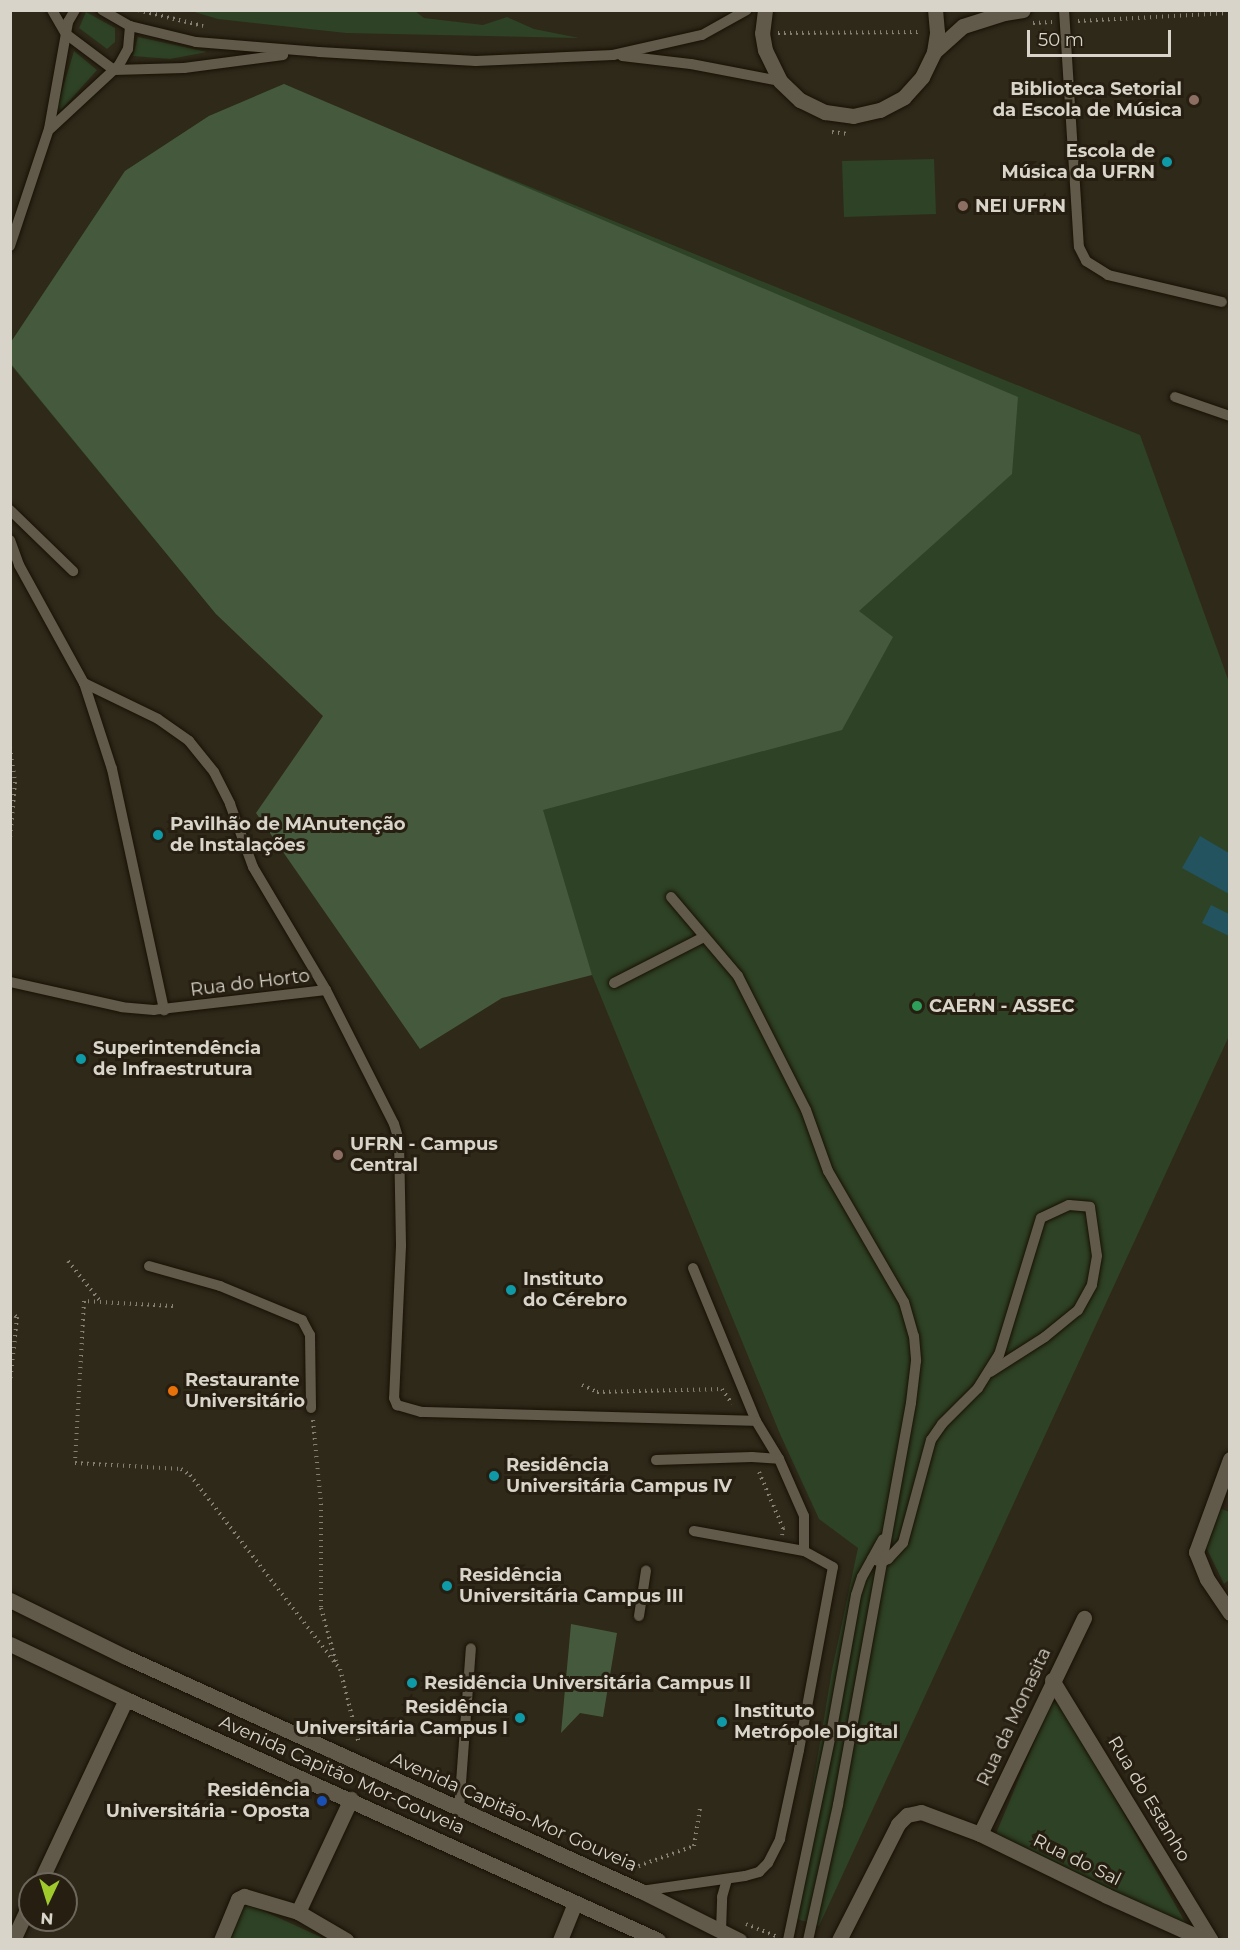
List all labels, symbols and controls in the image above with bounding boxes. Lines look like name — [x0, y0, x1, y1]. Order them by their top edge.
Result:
scale bar — [1030, 18, 1174, 56]
text: 50 m — [1038, 29, 1084, 51]
place label: Biblioteca Setorial da Escola de Música — [993, 79, 1182, 122]
marker: Biblioteca Setorial da Escola de Música — [1187, 93, 1201, 107]
place label: Escola de Música da UFRN — [1002, 141, 1155, 184]
marker: Escola de Música da UFRN — [1160, 155, 1174, 169]
place label: NEI UFRN — [975, 195, 1066, 217]
marker: NEI UFRN — [956, 199, 970, 213]
place label: Pavilhão de MAnutenção de Instalações — [170, 814, 406, 856]
marker: Pavilhão de MAnutenção de Instalações — [151, 828, 165, 842]
street label: Rua do Horto — [189, 965, 311, 1001]
place label: CAERN - ASSEC — [929, 995, 1074, 1017]
marker: CAERN - ASSEC — [910, 999, 924, 1013]
place label: Superintendência de Infraestrutura — [93, 1038, 261, 1080]
marker: Superintendência de Infraestrutura — [74, 1052, 88, 1066]
place label: UFRN - Campus Central — [350, 1134, 498, 1176]
marker: UFRN - Campus Central — [331, 1148, 345, 1162]
place label: Instituto do Cérebro — [523, 1269, 627, 1312]
marker: Instituto do Cérebro — [504, 1283, 518, 1297]
place label: Restaurante Universitário — [185, 1370, 305, 1412]
marker: Restaurante Universitário — [166, 1384, 180, 1398]
place label: Residência Universitária Campus IV — [506, 1455, 732, 1498]
marker: Residência Universitária Campus IV — [487, 1469, 501, 1483]
place label: Residência Universitária Campus III — [459, 1565, 684, 1608]
marker: Residência Universitária Campus III — [440, 1579, 454, 1593]
street label: Rua da Monasita — [972, 1644, 1056, 1790]
place label: Residência Universitária Campus II — [424, 1672, 751, 1694]
marker: Residência Universitária Campus II — [405, 1676, 419, 1690]
place label: Residência Universitária Campus I — [295, 1697, 508, 1740]
place label: Instituto Metrópole Digital — [734, 1701, 898, 1744]
street label: Avenida Capitão Mor-Gouveia — [216, 1711, 468, 1839]
marker: Residência Universitária Campus I — [513, 1711, 527, 1725]
marker: Instituto Metrópole Digital — [715, 1715, 729, 1729]
street label: Rua do Estanho — [1103, 1732, 1195, 1866]
street label: Avenida Capitão-Mor Gouveia — [388, 1748, 640, 1876]
place label: Residência Universitária - Oposta — [106, 1780, 310, 1822]
marker: Residência Universitária - Oposta — [315, 1794, 329, 1808]
street label: Rua do Sal — [1029, 1829, 1125, 1891]
north arrow — [18, 1872, 78, 1932]
text: N — [40, 1909, 54, 1928]

